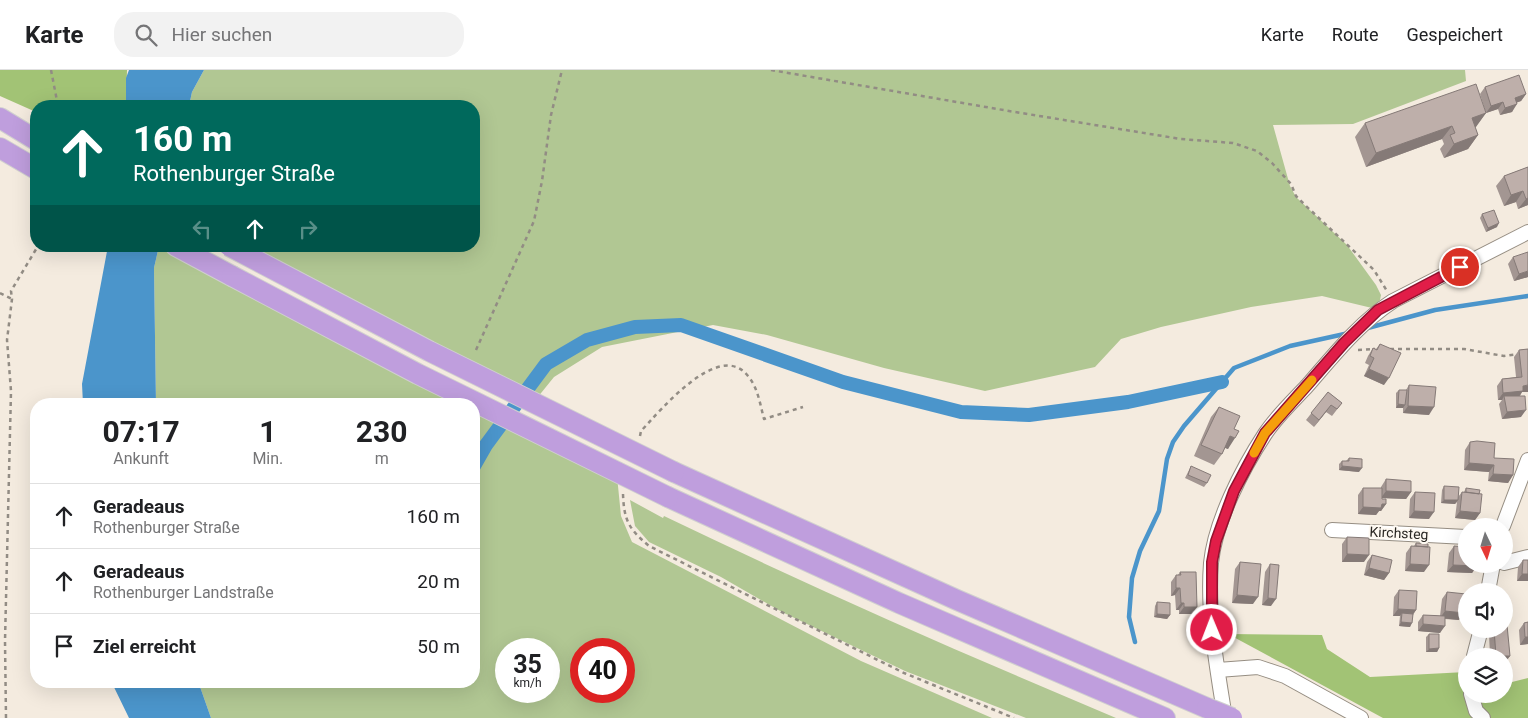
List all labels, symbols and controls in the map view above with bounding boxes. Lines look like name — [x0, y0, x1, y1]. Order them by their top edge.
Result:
search box — [114, 12, 464, 57]
text: Karte — [25, 21, 84, 49]
icon: search — [132, 21, 160, 49]
text: Hier suchen — [172, 23, 272, 46]
text: Karte — [1261, 24, 1304, 45]
text: Route — [1332, 24, 1379, 45]
text: Gespeichert — [1407, 24, 1503, 45]
text: 160 m — [133, 119, 232, 160]
icon: ahead — [50, 120, 115, 185]
text: Rothenburger Straße — [133, 161, 335, 186]
icon: left — [188, 215, 216, 243]
icon: ahead — [241, 215, 269, 243]
icon: right — [294, 215, 322, 243]
pin — [1439, 246, 1481, 288]
icon: arrive — [1446, 253, 1474, 281]
text: 07:17 — [103, 414, 180, 449]
text: 1 — [259, 414, 276, 449]
text: 230 — [356, 414, 407, 449]
text: Ankunft — [113, 449, 169, 468]
text: Min. — [252, 449, 283, 468]
text: m — [375, 449, 389, 468]
text: Geradeaus — [93, 495, 185, 518]
icon: ahead — [50, 502, 78, 530]
text: 160 m — [407, 505, 460, 528]
text: Rothenburger Straße — [93, 518, 240, 537]
north arrow — [1458, 518, 1512, 572]
map controls — [1458, 518, 1513, 703]
street label: Kirchsteg — [1369, 523, 1429, 543]
text: Geradeaus — [93, 560, 185, 583]
icon: ahead — [50, 567, 78, 595]
text: 20 m — [417, 570, 460, 593]
text: Rothenburger Landstraße — [93, 583, 274, 602]
button: sound — [1458, 583, 1513, 638]
position arrow — [1185, 603, 1237, 655]
icon: arrive — [50, 632, 78, 660]
text: Ziel erreicht — [93, 635, 196, 658]
text: 50 m — [417, 635, 460, 658]
speed limit sign: 40 — [570, 638, 635, 703]
button: layers — [1458, 648, 1513, 703]
text: 35 — [513, 650, 542, 679]
text: km/h — [513, 676, 542, 690]

